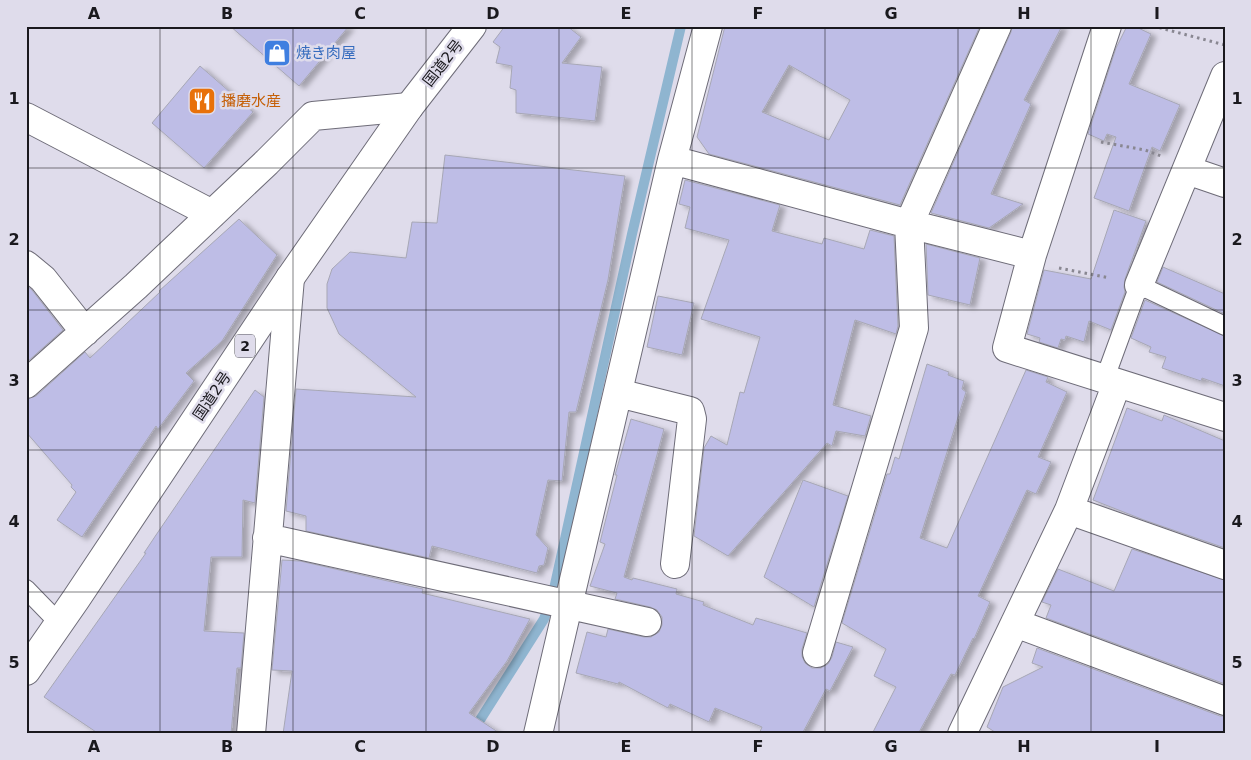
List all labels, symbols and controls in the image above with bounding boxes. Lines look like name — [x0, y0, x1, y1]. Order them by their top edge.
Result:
text: A — [88, 4, 101, 23]
text: B — [221, 4, 233, 23]
text: C — [354, 4, 366, 23]
text: D — [486, 4, 500, 23]
text: E — [621, 4, 631, 23]
text: F — [753, 4, 763, 23]
text: G — [884, 4, 898, 23]
text: H — [1017, 4, 1031, 23]
text: I — [1154, 4, 1160, 23]
street label: 国道2号 — [419, 36, 467, 90]
shop icon: 焼き肉屋 — [262, 38, 292, 68]
place label: 焼き肉屋 — [296, 44, 356, 62]
restaurant icon: 播磨水産 — [187, 86, 217, 116]
text: 1 — [8, 89, 20, 108]
text: 1 — [1231, 89, 1243, 108]
place label: 播磨水産 — [221, 92, 281, 110]
text: 2 — [8, 230, 20, 249]
text: 2 — [1231, 230, 1243, 249]
road number: 2 — [235, 334, 255, 358]
street label: 国道2号 — [189, 368, 235, 424]
text: 3 — [8, 371, 20, 390]
text: 3 — [1231, 371, 1243, 390]
text: 4 — [8, 512, 20, 531]
text: 4 — [1231, 512, 1243, 531]
text: 5 — [8, 653, 20, 672]
text: 5 — [1231, 653, 1243, 672]
text: A — [88, 737, 101, 756]
text: B — [221, 737, 233, 756]
text: C — [354, 737, 366, 756]
text: D — [486, 737, 500, 756]
text: E — [621, 737, 631, 756]
text: F — [753, 737, 763, 756]
text: G — [884, 737, 898, 756]
text: H — [1017, 737, 1031, 756]
text: I — [1154, 737, 1160, 756]

